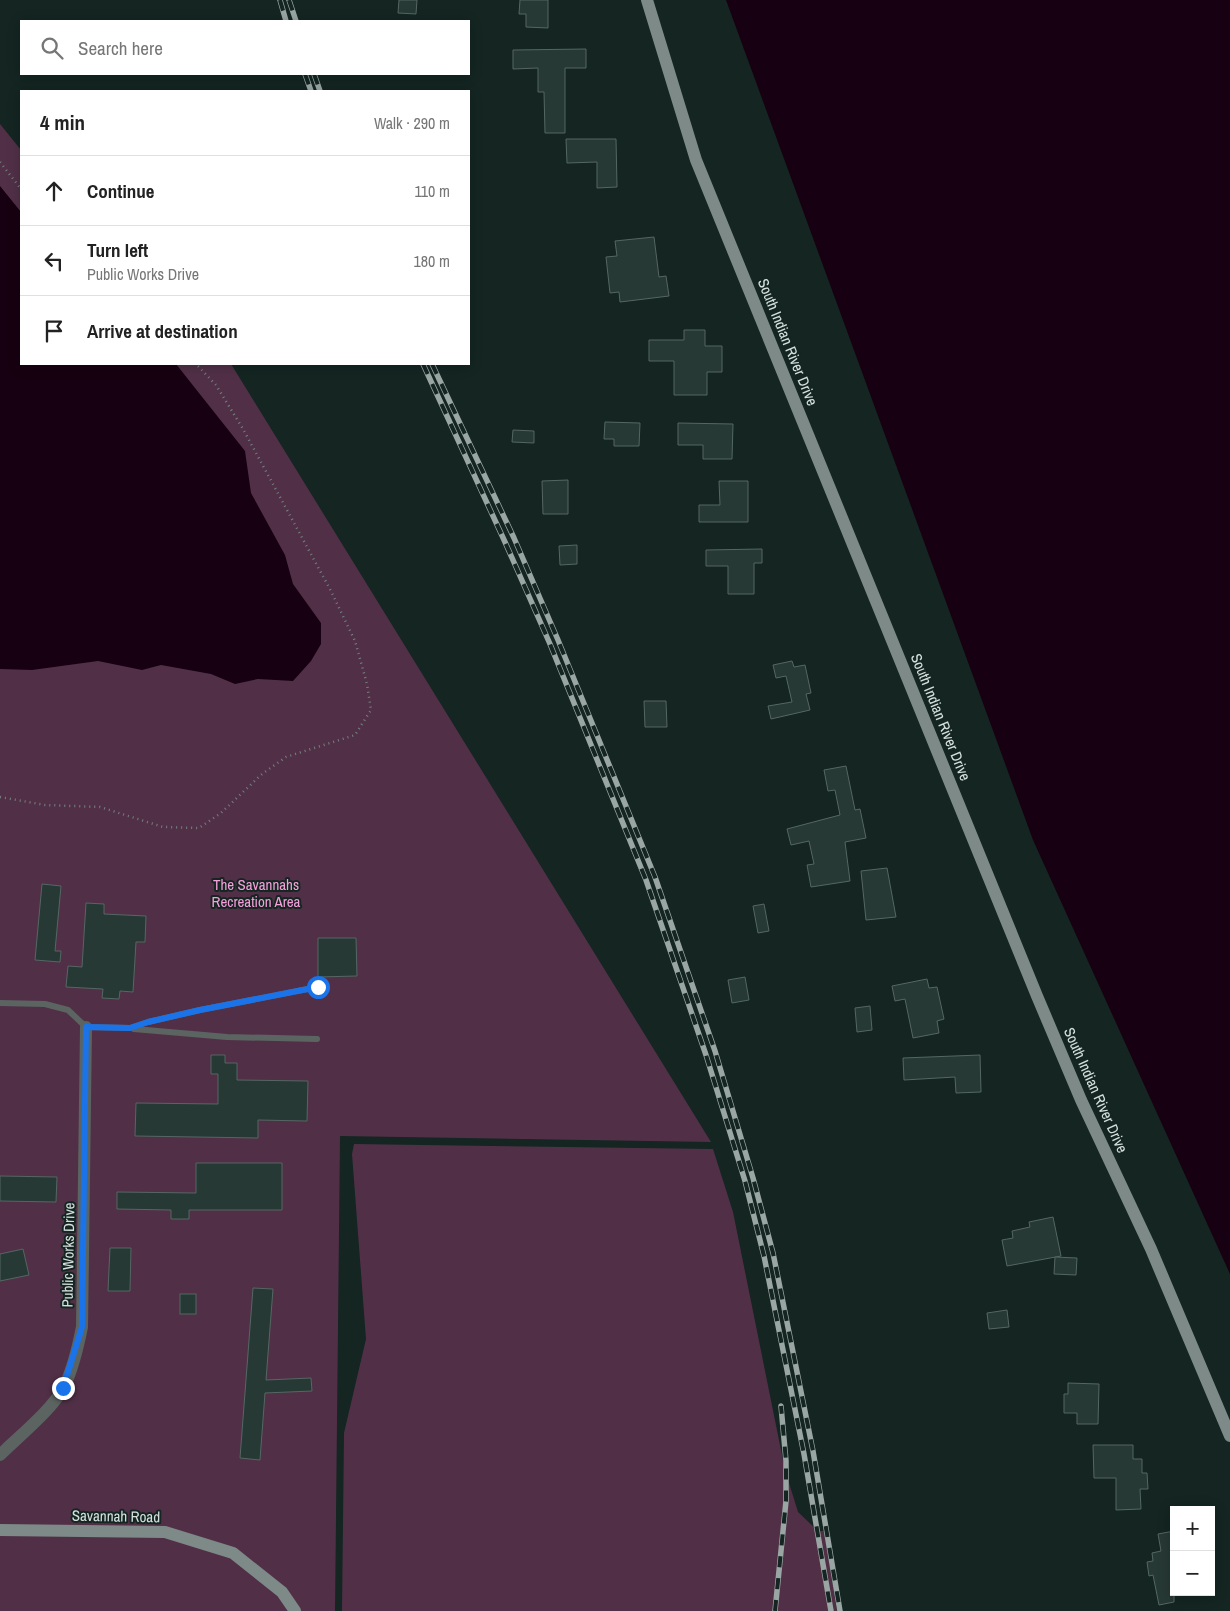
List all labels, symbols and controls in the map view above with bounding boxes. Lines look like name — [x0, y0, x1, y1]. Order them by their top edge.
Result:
search box — [20, 20, 470, 75]
icon: search — [38, 34, 66, 62]
text: Search here — [78, 35, 163, 61]
text: 4 min — [40, 108, 85, 137]
text: Walk · 290 m — [374, 112, 450, 134]
icon: ahead — [40, 177, 68, 205]
text: Continue — [87, 178, 155, 204]
text: 110 m — [414, 180, 450, 202]
text: Turn left — [87, 237, 148, 263]
icon: left — [40, 247, 68, 275]
text: 180 m — [414, 250, 450, 272]
text: Public Works Drive — [87, 263, 199, 285]
street label: South Indian River Drive — [753, 275, 823, 409]
icon: arrive — [40, 317, 68, 345]
text: Arrive at destination — [87, 318, 238, 344]
street label: South Indian River Drive — [906, 650, 976, 784]
park label: The Savannahs Recreation Area — [212, 874, 301, 912]
route start — [307, 976, 330, 999]
street label: South Indian River Drive — [1059, 1024, 1133, 1156]
street label: Public Works Drive — [57, 1202, 79, 1308]
route end — [52, 1377, 75, 1400]
street label: Savannah Road — [72, 1505, 160, 1527]
map controls — [1170, 1506, 1215, 1596]
button: + — [1170, 1506, 1215, 1551]
button: − — [1170, 1551, 1215, 1596]

